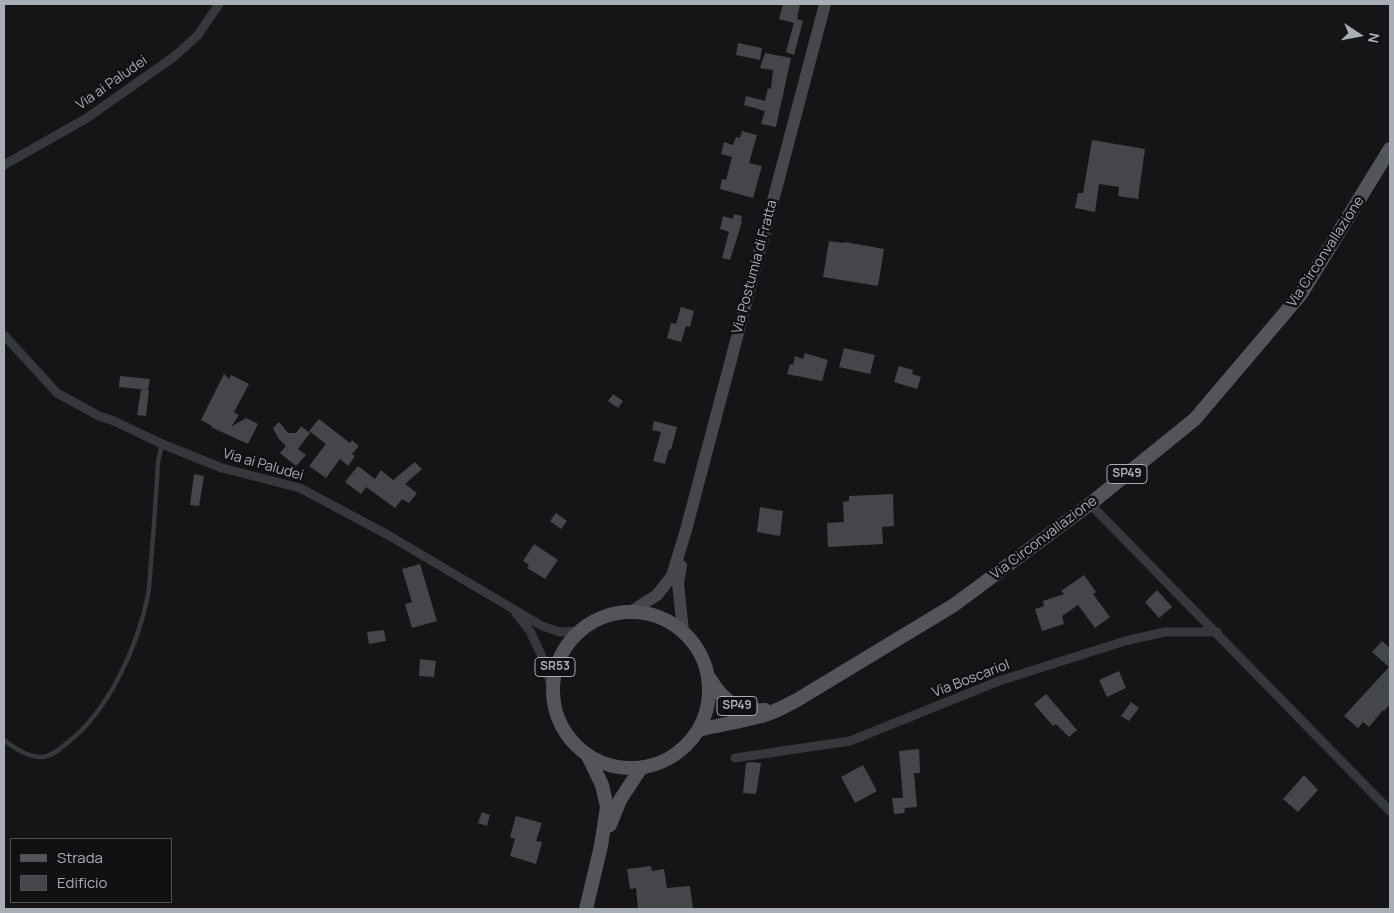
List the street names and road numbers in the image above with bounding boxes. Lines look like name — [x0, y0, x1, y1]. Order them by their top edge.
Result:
street label: Via ai Paludei — [73, 52, 151, 114]
street label: Via Circonvallazione — [1284, 194, 1368, 310]
street label: Via Postumia di Fratta — [729, 198, 781, 336]
street label: Via ai Paludei — [221, 445, 305, 485]
road number: SP49 — [1107, 464, 1147, 484]
street label: Via Circonvallazione — [988, 493, 1100, 583]
street label: Via Boscariol — [930, 657, 1012, 701]
road number: SR53 — [535, 658, 575, 676]
road number: SP49 — [717, 696, 757, 716]

